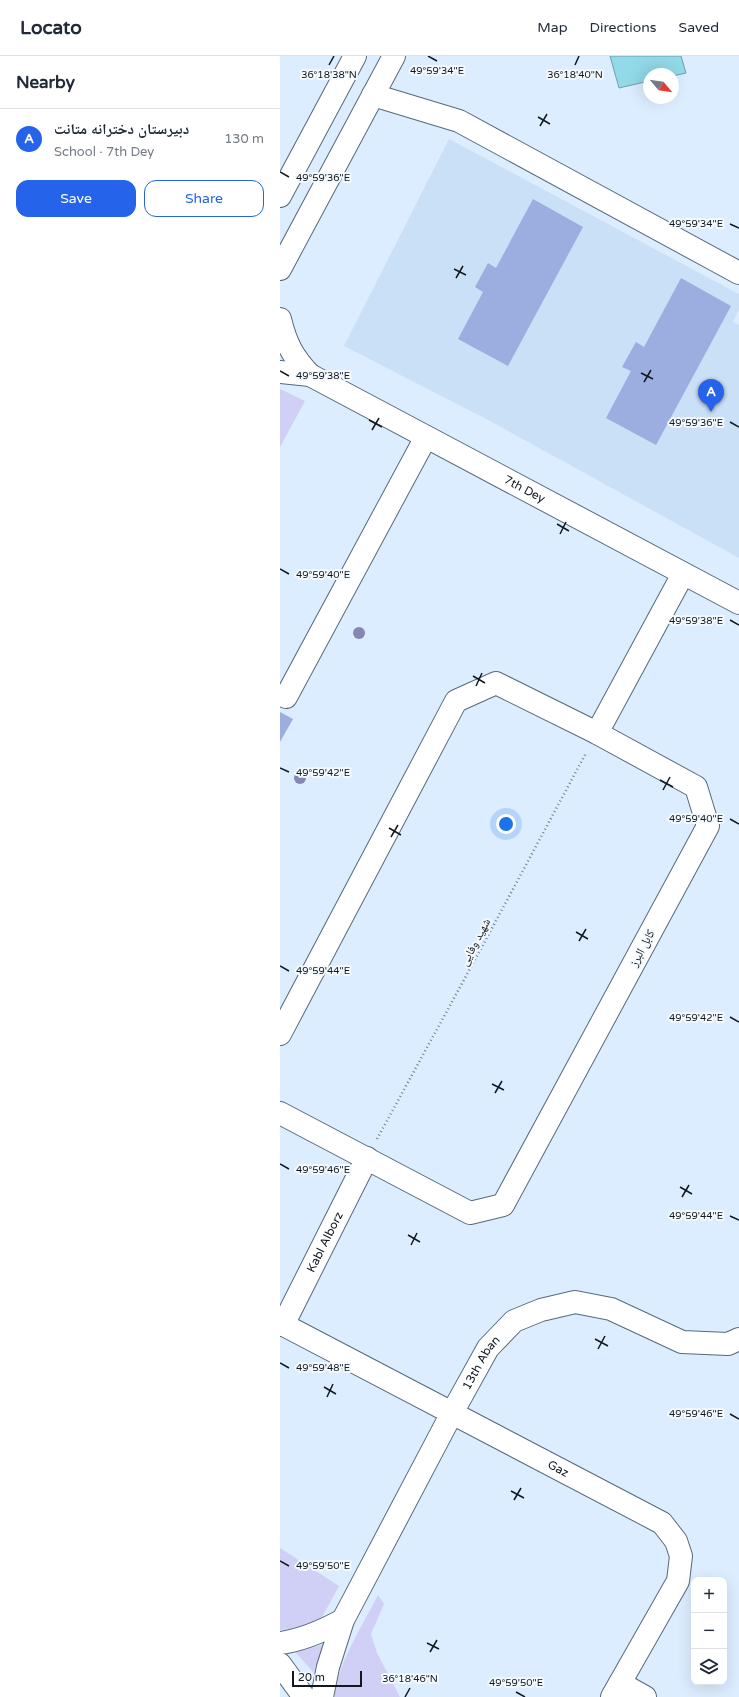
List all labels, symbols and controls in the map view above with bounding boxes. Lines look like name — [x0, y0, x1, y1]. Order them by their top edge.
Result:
text: Locato — [20, 17, 82, 39]
text: Map — [537, 19, 568, 36]
text: Directions — [590, 19, 657, 36]
text: Saved — [679, 19, 719, 36]
text: 49°59'34"E — [410, 65, 464, 77]
north arrow — [643, 68, 679, 104]
text: 36°18'38"N — [301, 69, 357, 81]
text: 36°18'40"N — [547, 69, 603, 81]
text: Nearby — [16, 72, 75, 93]
text: دبیرستان دخترانه متانت — [54, 120, 189, 138]
text: A — [24, 131, 34, 147]
text: 130 m — [224, 131, 264, 147]
text: School · 7th Dey — [54, 144, 154, 160]
text: 49°59'36"E — [296, 172, 350, 184]
button: Save — [16, 180, 136, 217]
button: Share — [144, 180, 264, 217]
text: 49°59'34"E — [669, 218, 723, 230]
text: 49°59'38"E — [296, 370, 350, 382]
pin: A — [698, 379, 724, 412]
text: 49°59'36"E — [669, 417, 723, 429]
street label: 7th Dey — [502, 472, 548, 506]
text: 49°59'40"E — [296, 569, 350, 581]
text: 49°59'38"E — [669, 615, 723, 627]
text: 49°59'42"E — [296, 767, 350, 779]
text: 49°59'40"E — [669, 813, 723, 825]
your location — [496, 814, 516, 834]
street label: شهید وفایی — [457, 916, 494, 968]
street label: کابل البرز — [626, 927, 658, 970]
text: 49°59'44"E — [296, 965, 350, 977]
text: 49°59'42"E — [669, 1012, 723, 1024]
text: 49°59'46"E — [296, 1164, 350, 1176]
street label: Kabl Alborz — [304, 1209, 346, 1274]
text: 49°59'44"E — [669, 1210, 723, 1222]
street label: 13th Aban — [459, 1333, 503, 1392]
text: 49°59'48"E — [296, 1362, 350, 1374]
text: 49°59'46"E — [669, 1408, 723, 1420]
street label: Gaz — [545, 1457, 571, 1480]
text: 49°59'50"E — [296, 1560, 350, 1572]
map controls — [691, 1577, 727, 1685]
button: + — [691, 1577, 727, 1613]
button: − — [691, 1613, 727, 1649]
button: layers — [691, 1649, 727, 1685]
scale bar — [292, 1669, 362, 1688]
text: 20 m — [298, 1671, 325, 1684]
text: 36°18'46"N — [382, 1673, 438, 1685]
text: 49°59'50"E — [489, 1677, 543, 1689]

